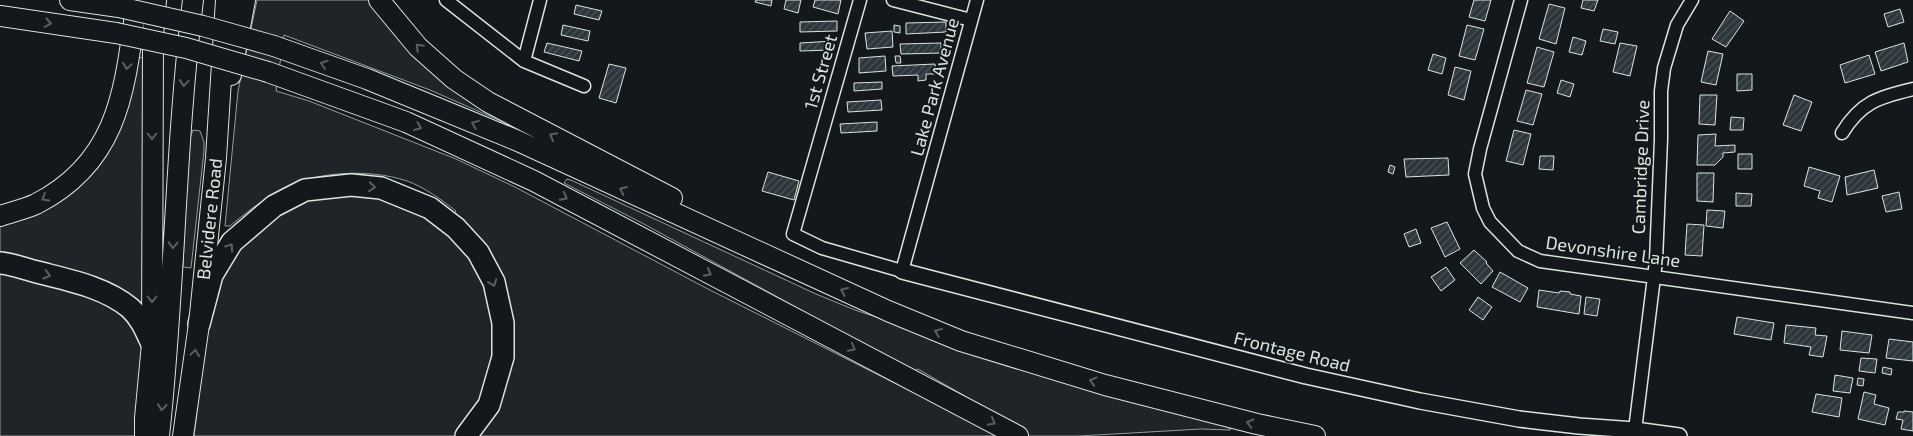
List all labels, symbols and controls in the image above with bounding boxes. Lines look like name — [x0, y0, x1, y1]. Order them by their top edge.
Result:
street label: Lake Park Avenue — [905, 15, 963, 158]
one-way arrow — [45, 17, 53, 28]
street label: 1st Street — [799, 31, 841, 112]
one-way arrow — [416, 43, 425, 52]
one-way arrow — [320, 60, 329, 70]
one-way arrow — [123, 61, 133, 70]
one-way arrow — [179, 80, 190, 88]
street label: Cambridge Drive — [1627, 99, 1653, 235]
one-way arrow — [471, 119, 480, 130]
one-way arrow — [413, 120, 422, 131]
one-way arrow — [147, 132, 157, 140]
one-way arrow — [550, 132, 559, 142]
street label: Belvidere Road — [192, 157, 226, 281]
one-way arrow — [368, 181, 376, 192]
one-way arrow — [620, 186, 629, 196]
one-way arrow — [559, 191, 568, 201]
one-way arrow — [42, 192, 51, 202]
street label: Devonshire Lane — [1544, 231, 1682, 271]
one-way arrow — [168, 242, 179, 250]
one-way arrow — [224, 243, 233, 253]
one-way arrow — [703, 267, 712, 277]
one-way arrow — [43, 269, 51, 279]
one-way arrow — [487, 278, 497, 287]
one-way arrow — [840, 286, 849, 297]
one-way arrow — [147, 295, 157, 303]
street label: Frontage Road — [1232, 326, 1353, 376]
one-way arrow — [934, 327, 943, 338]
one-way arrow — [847, 342, 856, 352]
one-way arrow — [189, 349, 200, 357]
one-way arrow — [1089, 377, 1098, 387]
one-way arrow — [157, 404, 168, 412]
one-way arrow — [987, 416, 996, 426]
one-way arrow — [1247, 418, 1255, 428]

